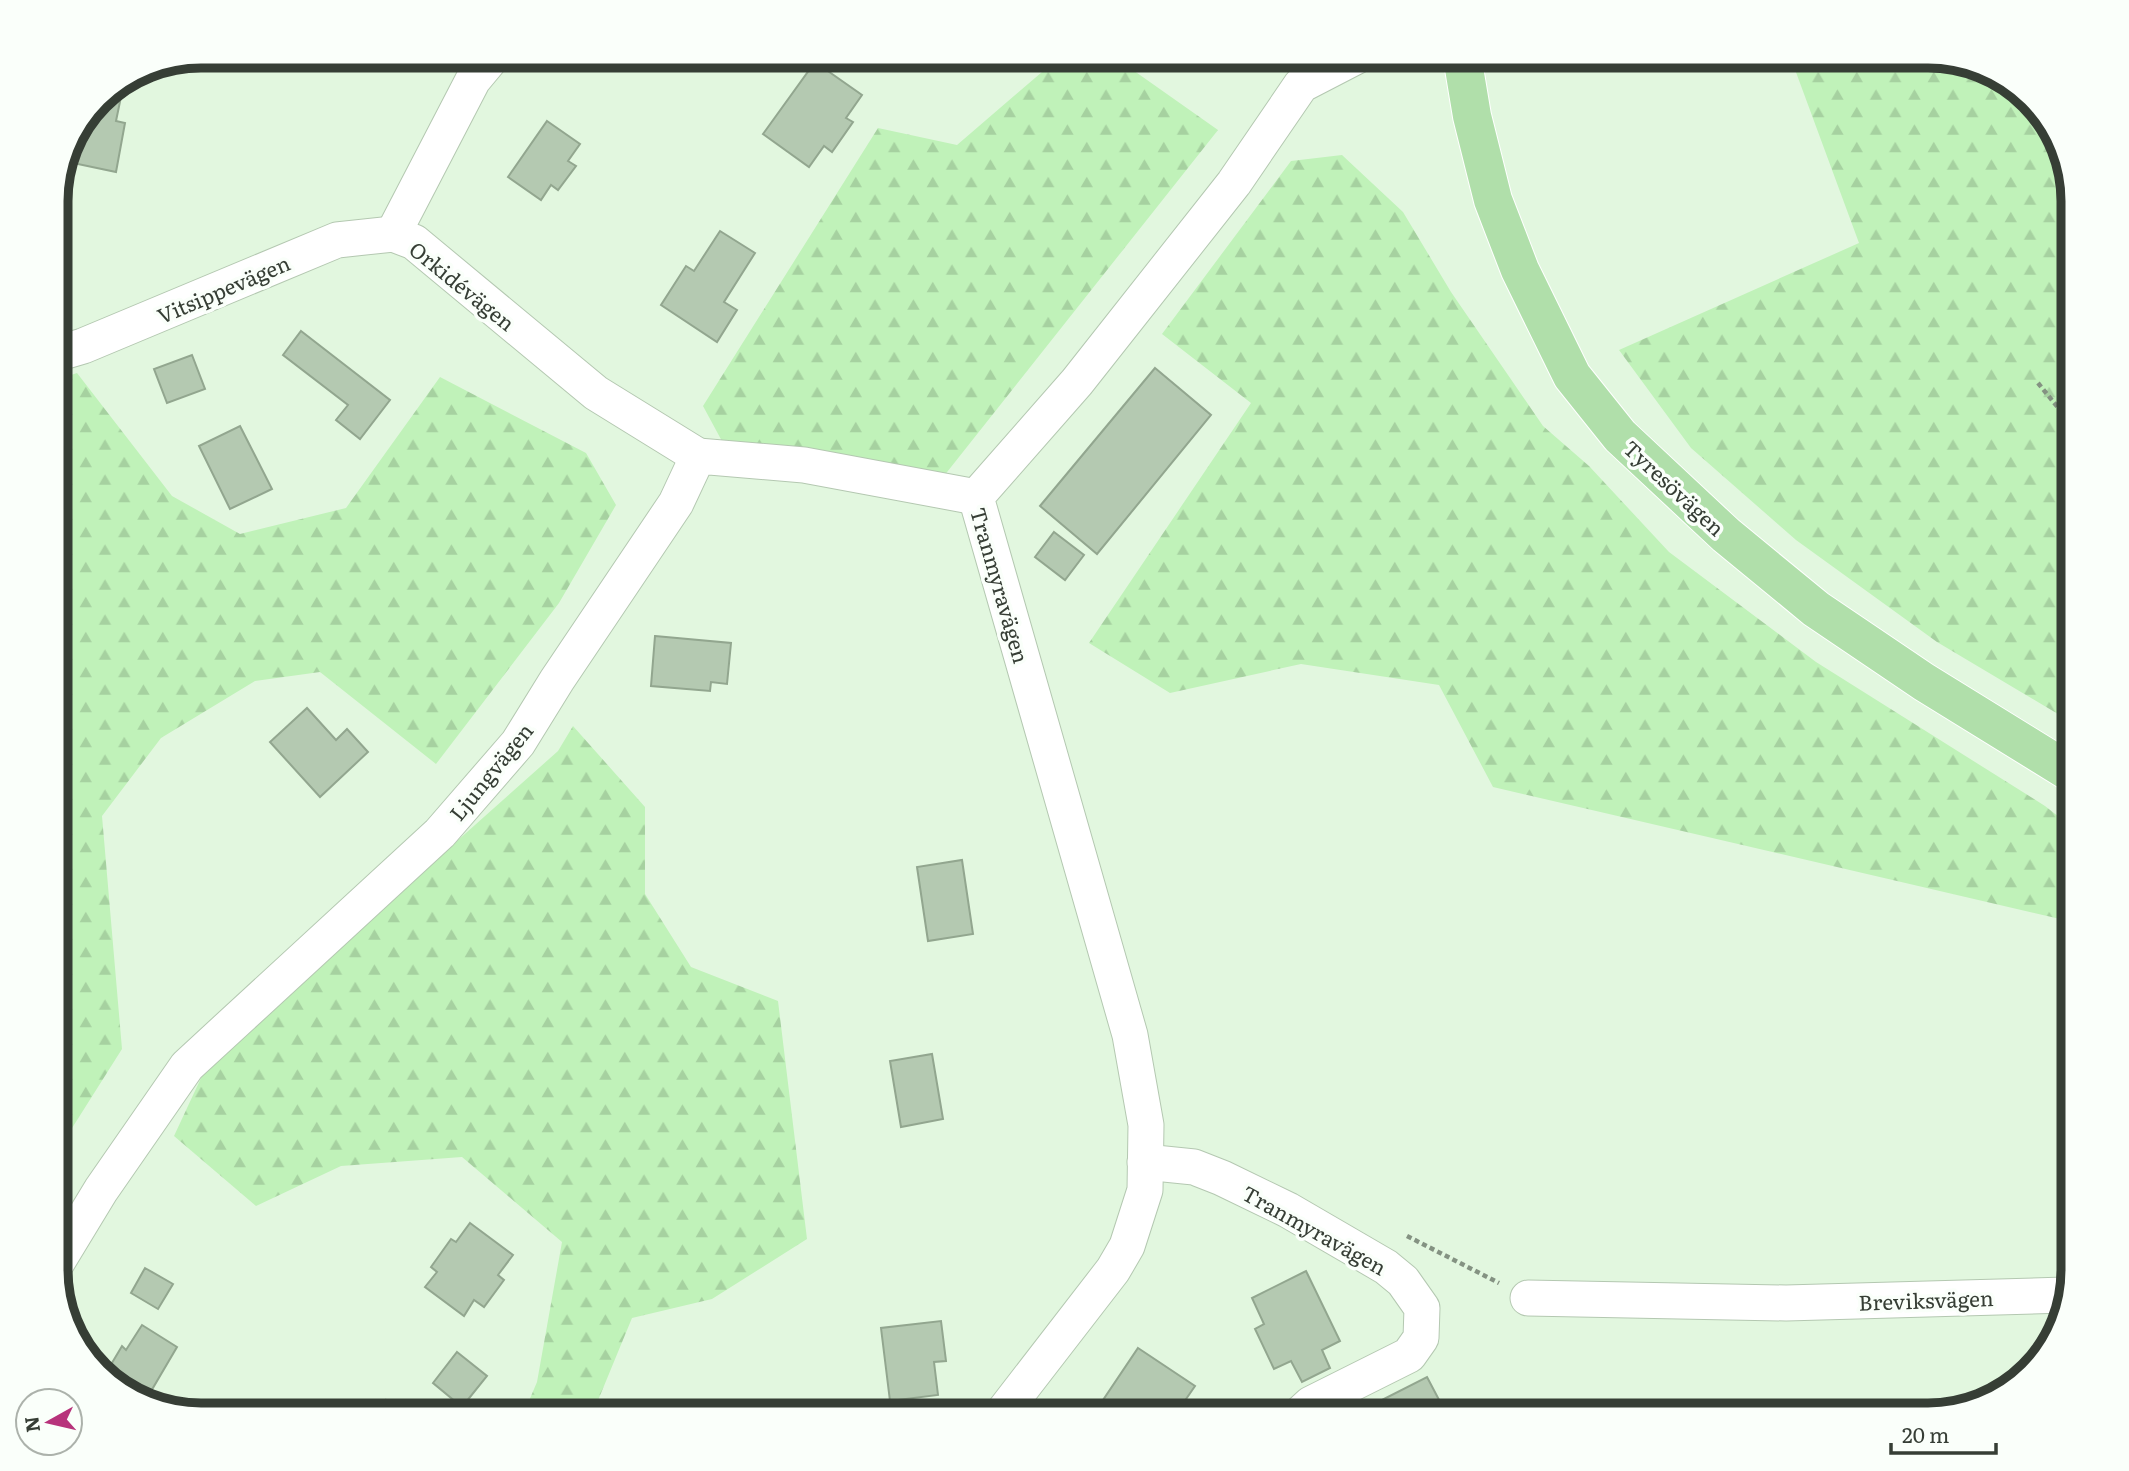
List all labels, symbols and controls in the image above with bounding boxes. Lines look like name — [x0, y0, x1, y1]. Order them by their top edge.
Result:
street label: Orkidévägen — [404, 233, 522, 337]
street label: Vitsippevägen — [152, 246, 294, 330]
street label: Tyresövägen — [1617, 432, 1733, 542]
street label: Tranmyravägen — [964, 503, 1038, 667]
street label: Ljungvägen — [441, 715, 539, 827]
street label: Tranmyravägen — [1237, 1176, 1393, 1282]
street label: Breviksvägen — [1858, 1281, 1994, 1317]
north arrow — [14, 1387, 84, 1457]
scale bar — [1891, 1412, 1996, 1456]
text: N — [16, 1415, 46, 1434]
text: 20 m — [1902, 1418, 1949, 1449]

